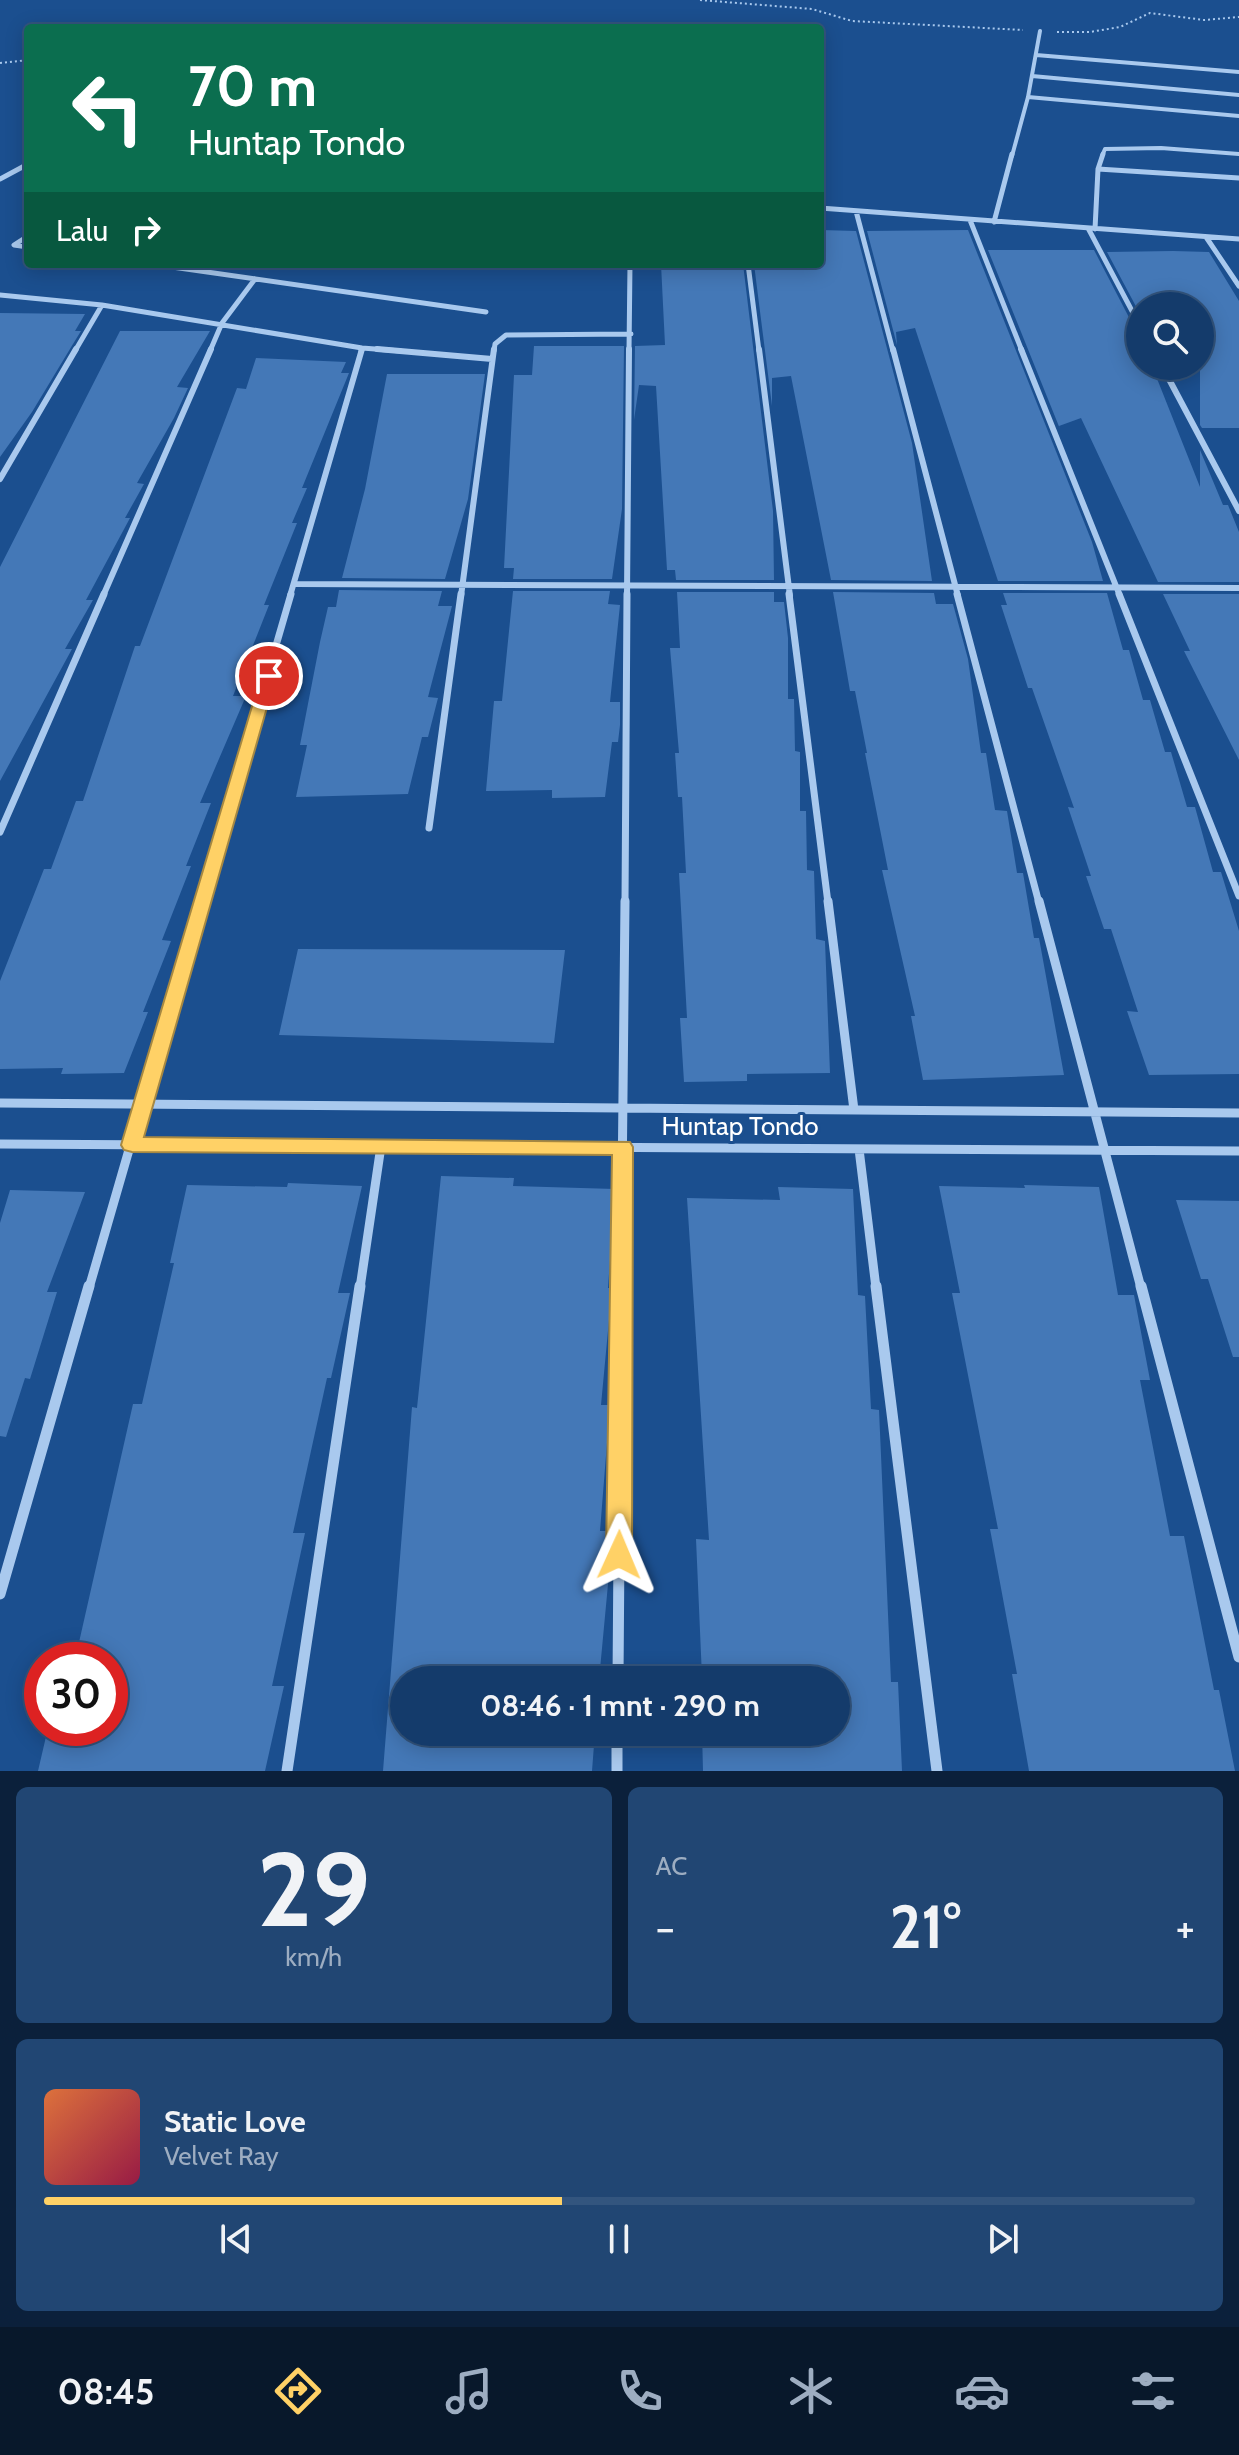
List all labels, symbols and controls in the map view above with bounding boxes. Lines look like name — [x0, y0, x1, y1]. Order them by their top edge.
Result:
text: 70 m — [188, 52, 317, 120]
icon: left — [56, 56, 160, 160]
text: Huntap Tondo — [188, 120, 405, 164]
icon: right — [124, 208, 168, 252]
text: Lalu — [56, 212, 108, 249]
map controls — [1126, 292, 1214, 380]
button: search — [1126, 292, 1214, 380]
pin — [235, 642, 303, 710]
icon: arrive — [247, 654, 291, 698]
street label: Huntap Tondo — [662, 1110, 818, 1142]
position arrow — [577, 1513, 661, 1597]
speed limit sign: 30 — [24, 1642, 128, 1746]
text: 08:46 · 1 mnt · 290 m — [480, 1687, 760, 1724]
text: 29 — [257, 1826, 370, 1952]
text: AC — [656, 1850, 687, 1882]
text: 21° — [890, 1890, 961, 1963]
text: − — [656, 1901, 675, 1954]
text: + — [1176, 1901, 1195, 1954]
text: km/h — [285, 1941, 342, 1973]
text: Static Love — [164, 2103, 306, 2140]
text: Velvet Ray — [164, 2140, 279, 2172]
icon: previous — [214, 2217, 258, 2261]
icon: pause — [597, 2217, 641, 2261]
icon: next — [981, 2217, 1025, 2261]
icon: directions — [270, 2363, 326, 2419]
icon: music — [441, 2363, 497, 2419]
icon: phone — [612, 2363, 668, 2419]
icon: climate — [783, 2363, 839, 2419]
icon: car — [954, 2363, 1010, 2419]
icon: filters — [1125, 2363, 1181, 2419]
text: 08:45 — [58, 2369, 154, 2413]

